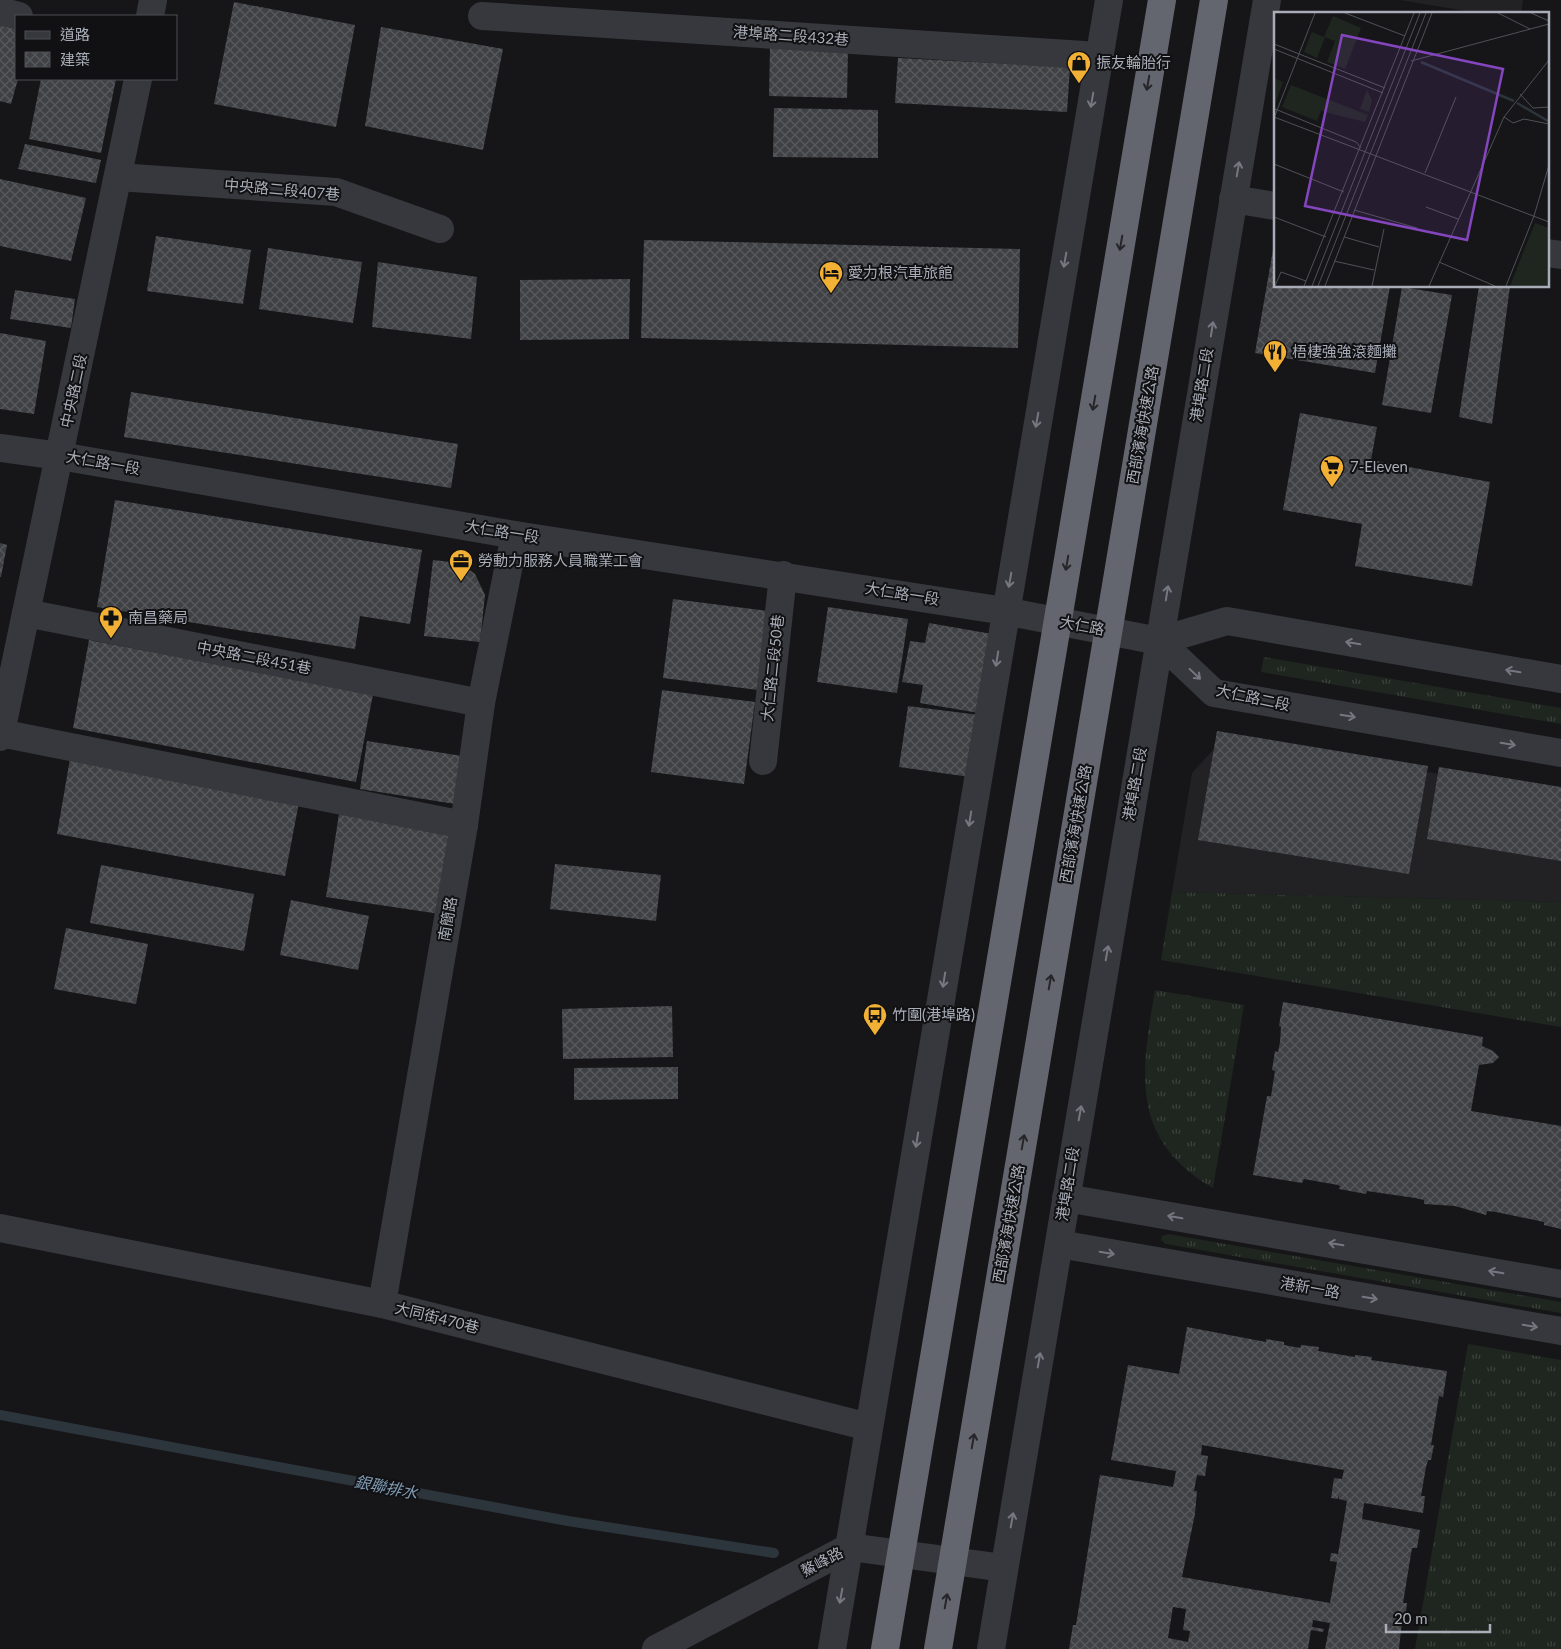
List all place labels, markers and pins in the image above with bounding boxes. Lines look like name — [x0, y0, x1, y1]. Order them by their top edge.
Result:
shop icon: 振友輪胎行 — [1066, 50, 1092, 84]
place label: 振友輪胎行 — [1096, 53, 1171, 71]
hotel icon: 愛力根汽車旅館 — [818, 260, 844, 294]
place label: 愛力根汽車旅館 — [848, 263, 953, 281]
restaurant icon: 梧棲強強滾麵攤 — [1262, 339, 1288, 373]
place label: 梧棲強強滾麵攤 — [1292, 342, 1397, 360]
supermarket icon: 7-Eleven — [1319, 454, 1345, 488]
place label: 7-Eleven — [1350, 457, 1408, 475]
office icon: 勞動力服務人員職業工會 — [448, 548, 474, 582]
place label: 勞動力服務人員職業工會 — [478, 551, 643, 569]
pharmacy icon: 南昌藥局 — [98, 605, 124, 639]
place label: 南昌藥局 — [128, 608, 188, 626]
bus stop icon: 竹圍(港埠路) — [862, 1002, 888, 1036]
place label: 竹圍(港埠路) — [892, 1005, 975, 1023]

